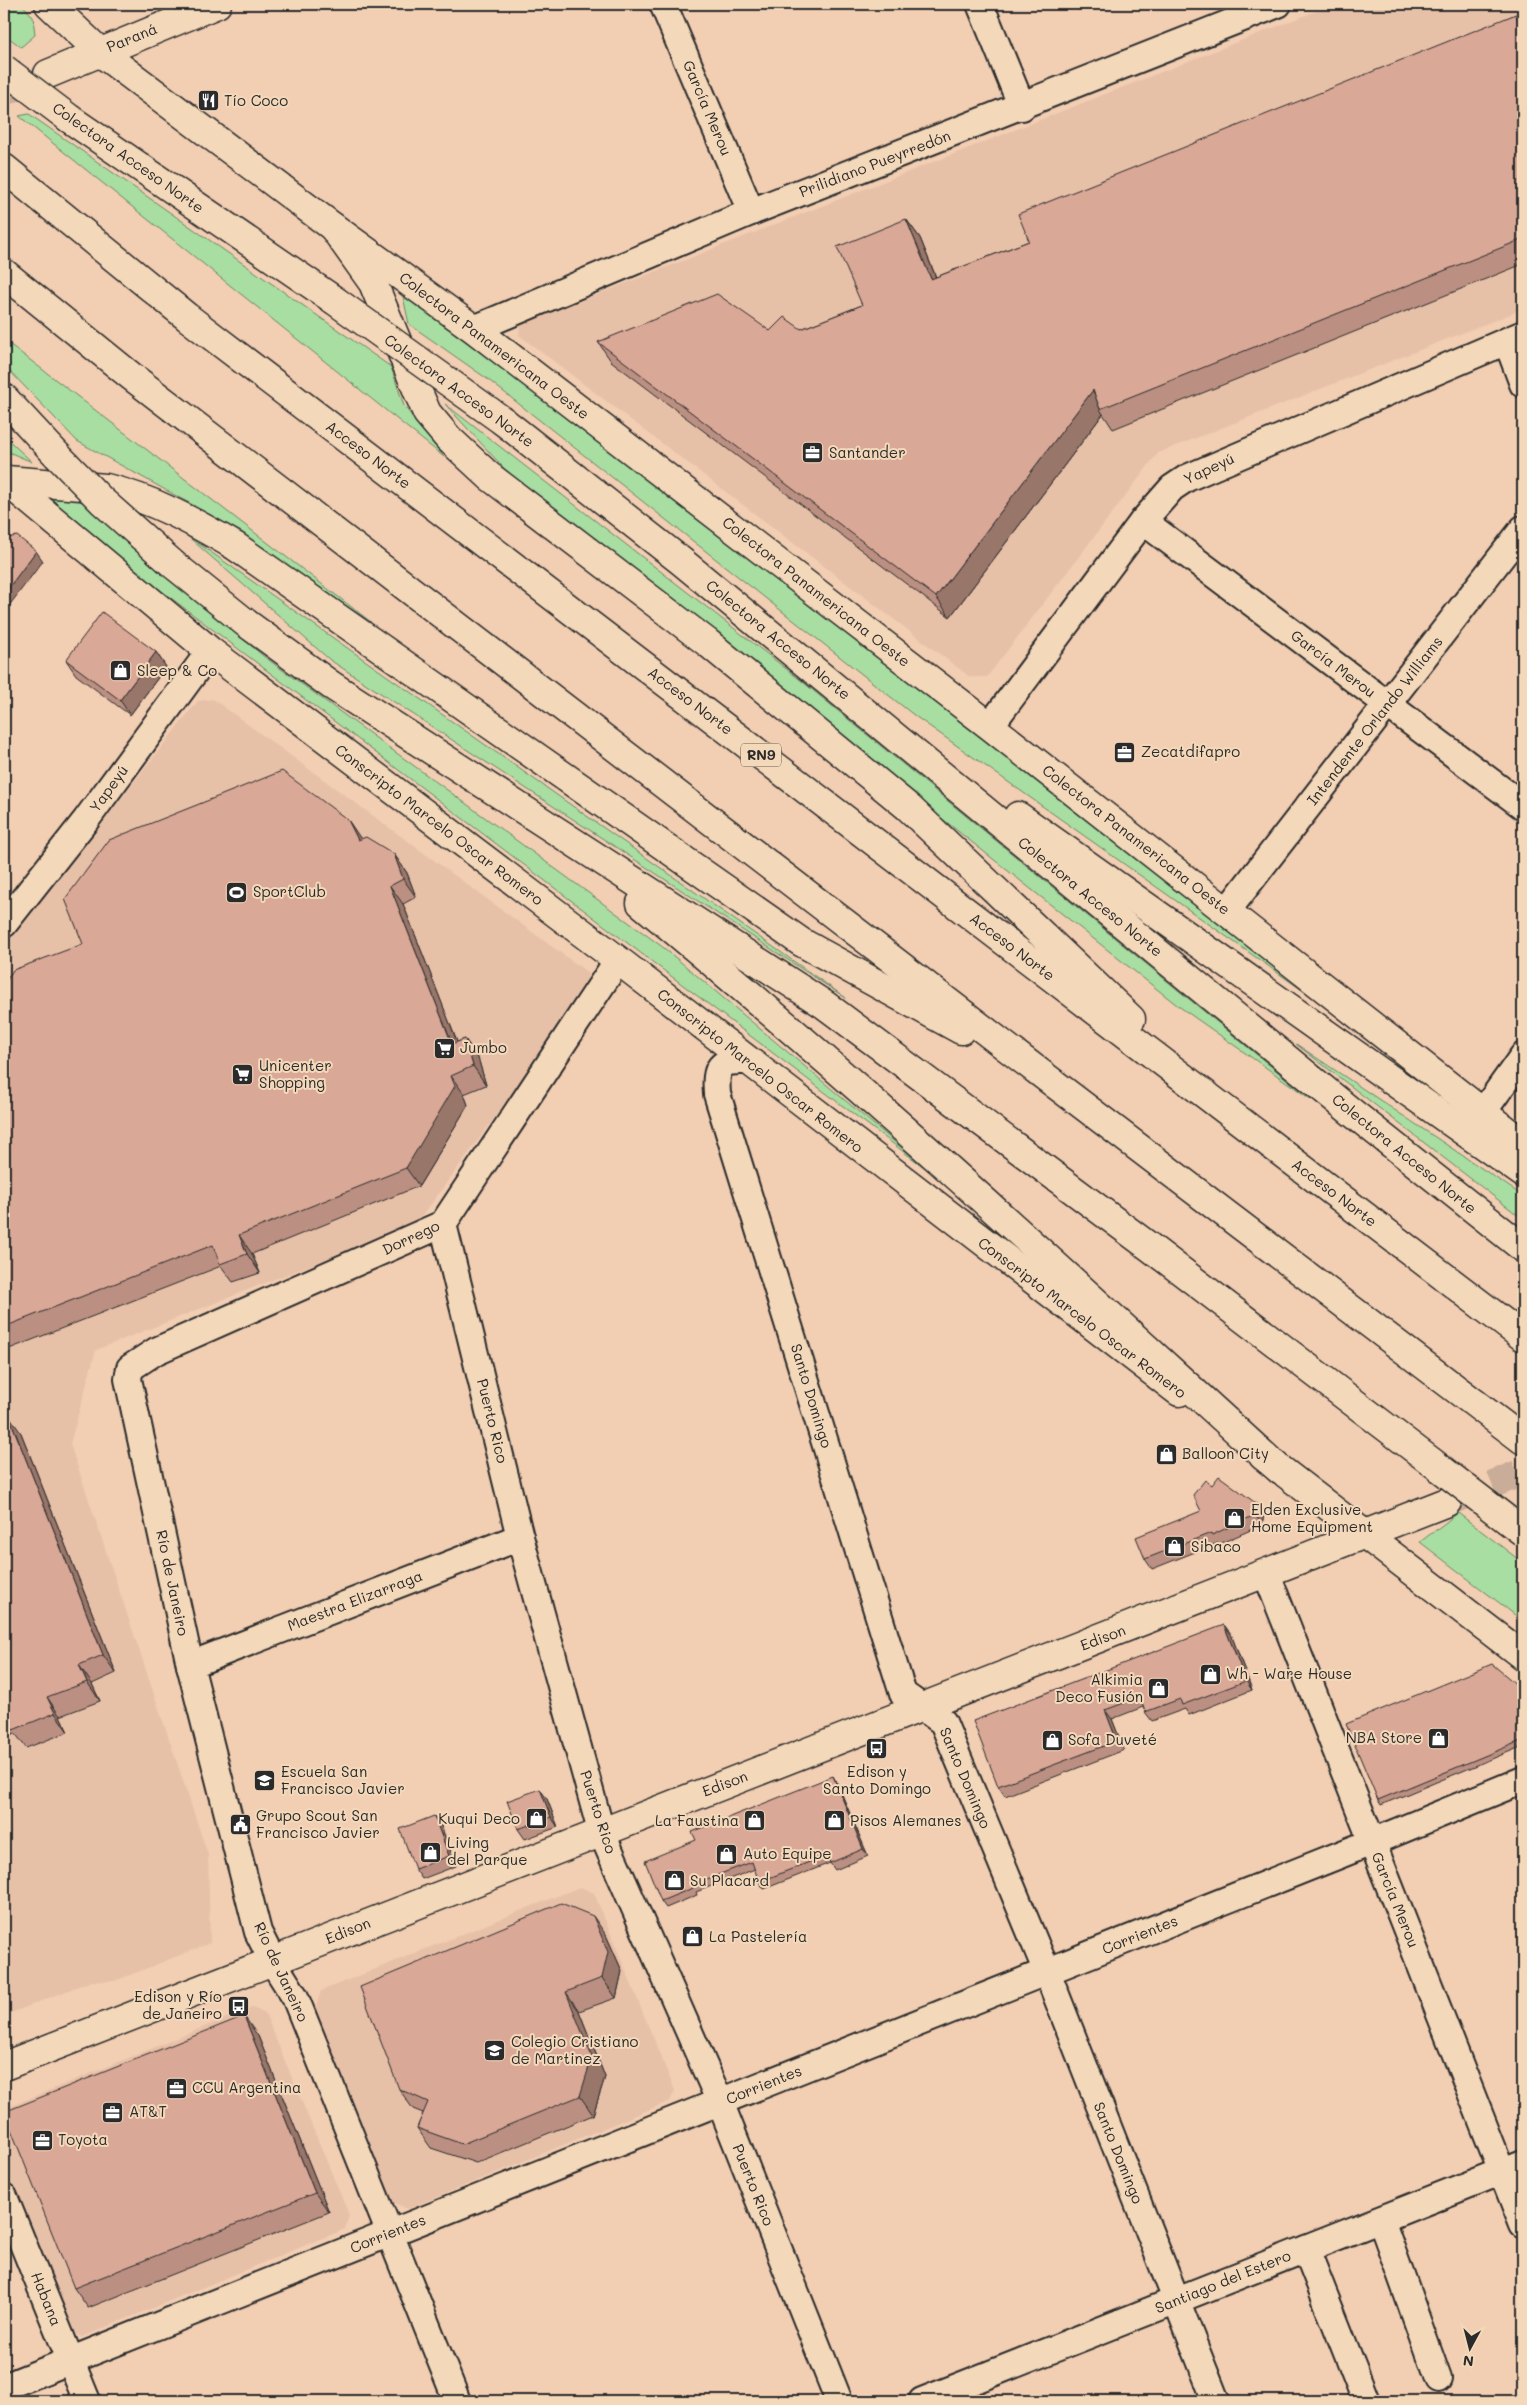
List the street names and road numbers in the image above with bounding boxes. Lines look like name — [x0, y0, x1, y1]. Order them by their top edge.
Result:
street label: Paraná — [103, 18, 160, 56]
street label: García Merou — [679, 57, 737, 158]
street label: Colectora Acceso Norte — [49, 97, 208, 217]
street label: Prilidiano Pueyrredón — [796, 125, 953, 201]
street label: Colectora Panamericana Oeste — [395, 267, 594, 423]
street label: Colectora Acceso Norte — [381, 329, 538, 451]
street label: Acceso Norte — [322, 416, 415, 493]
street label: Yapeyú — [1180, 448, 1237, 489]
street label: Colectora Panamericana Oeste — [719, 512, 915, 671]
street label: Colectora Acceso Norte — [702, 575, 855, 704]
street label: García Merou — [1287, 625, 1380, 702]
street label: Intendente Orlando Williams — [1302, 632, 1447, 809]
street label: Acceso Norte — [644, 662, 737, 739]
street label: Conscripto Marcelo Oscar Romero — [331, 739, 548, 909]
road number: RN9 — [741, 744, 781, 766]
street label: Colectora Panamericana Oeste — [1039, 760, 1235, 919]
street label: Yapeyú — [84, 761, 132, 816]
street label: Colectora Acceso Norte — [1014, 833, 1166, 961]
street label: Acceso Norte — [966, 909, 1058, 985]
street label: Conscripto Marcelo Oscar Romero — [654, 984, 868, 1157]
street label: Colectora Acceso Norte — [1328, 1090, 1480, 1218]
street label: Acceso Norte — [1288, 1155, 1380, 1231]
street label: Dorrego — [379, 1215, 443, 1259]
street label: Conscripto Marcelo Oscar Romero — [974, 1232, 1191, 1402]
street label: Santo Domingo — [787, 1341, 837, 1450]
street label: Puerto Rico — [473, 1376, 513, 1465]
street label: Río de Janeiro — [152, 1528, 194, 1638]
street label: Maestra Elizarraga — [284, 1565, 425, 1635]
street label: Edison — [1077, 1619, 1128, 1655]
street label: Santo Domingo — [936, 1724, 996, 1831]
street label: Edison — [699, 1765, 750, 1801]
street label: Puerto Rico — [576, 1768, 622, 1856]
street label: García Merou — [1368, 1849, 1424, 1950]
street label: Corrientes — [1099, 1910, 1180, 1958]
street label: Edison — [322, 1912, 373, 1948]
street label: Río de Janeiro — [250, 1918, 314, 2025]
street label: Corrientes — [723, 2060, 804, 2108]
street label: Santo Domingo — [1089, 2099, 1148, 2207]
street label: Puerto Rico — [728, 2141, 779, 2229]
street label: Corrientes — [347, 2209, 428, 2257]
street label: Santiago del Estero — [1152, 2245, 1293, 2317]
street label: Habana — [27, 2269, 67, 2329]

